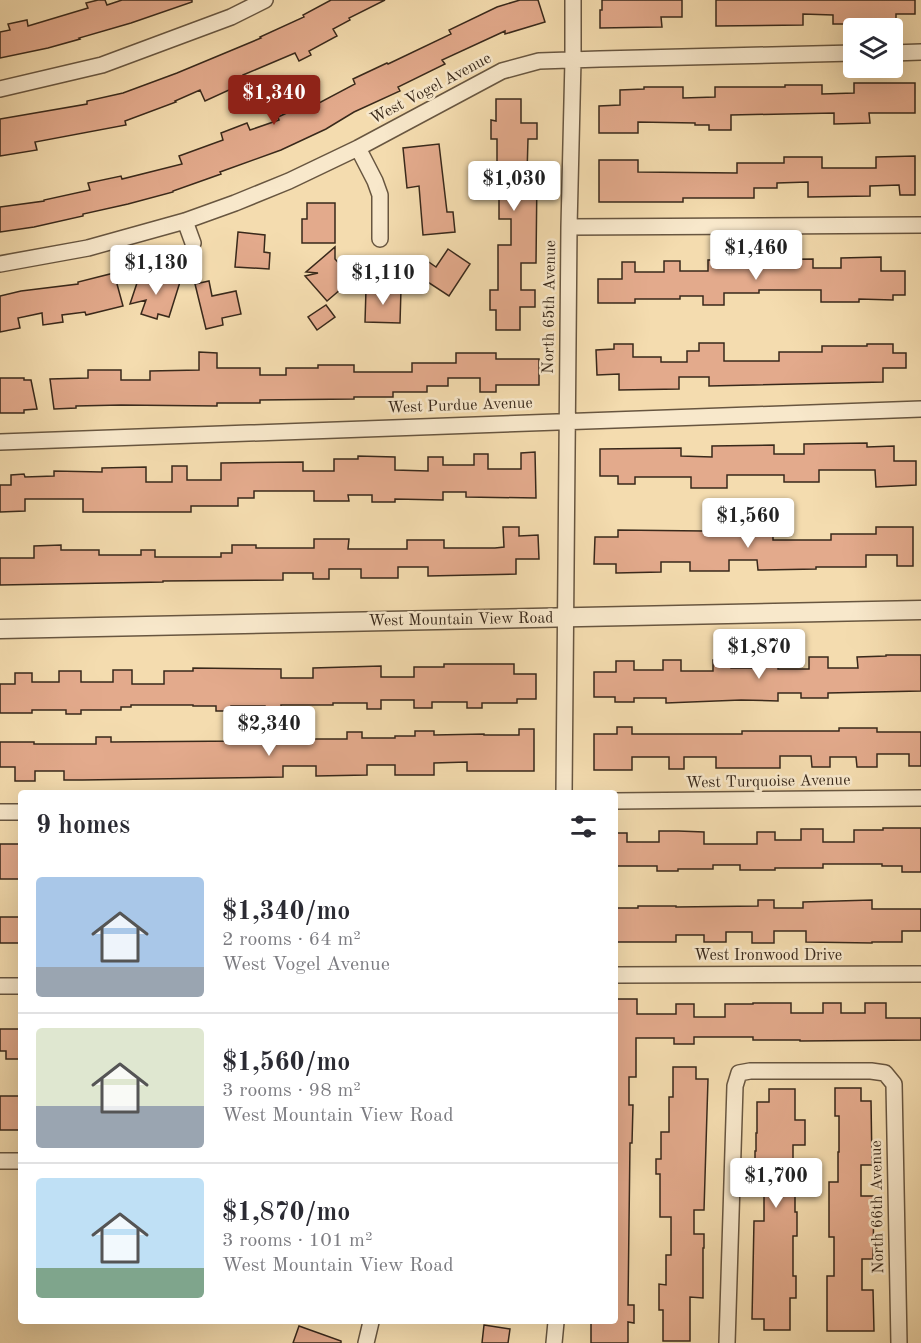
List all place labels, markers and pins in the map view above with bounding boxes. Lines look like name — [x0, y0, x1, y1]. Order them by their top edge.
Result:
pin: $1,340 — [225, 75, 323, 126]
pin: $1,030 — [465, 161, 563, 212]
pin: $1,460 — [707, 230, 805, 281]
pin: $1,130 — [107, 245, 205, 296]
pin: $1,110 — [334, 255, 432, 306]
pin: $1,560 — [699, 498, 797, 549]
pin: $1,870 — [710, 629, 808, 680]
pin: $2,340 — [220, 706, 318, 757]
pin: $1,700 — [727, 1158, 825, 1209]

